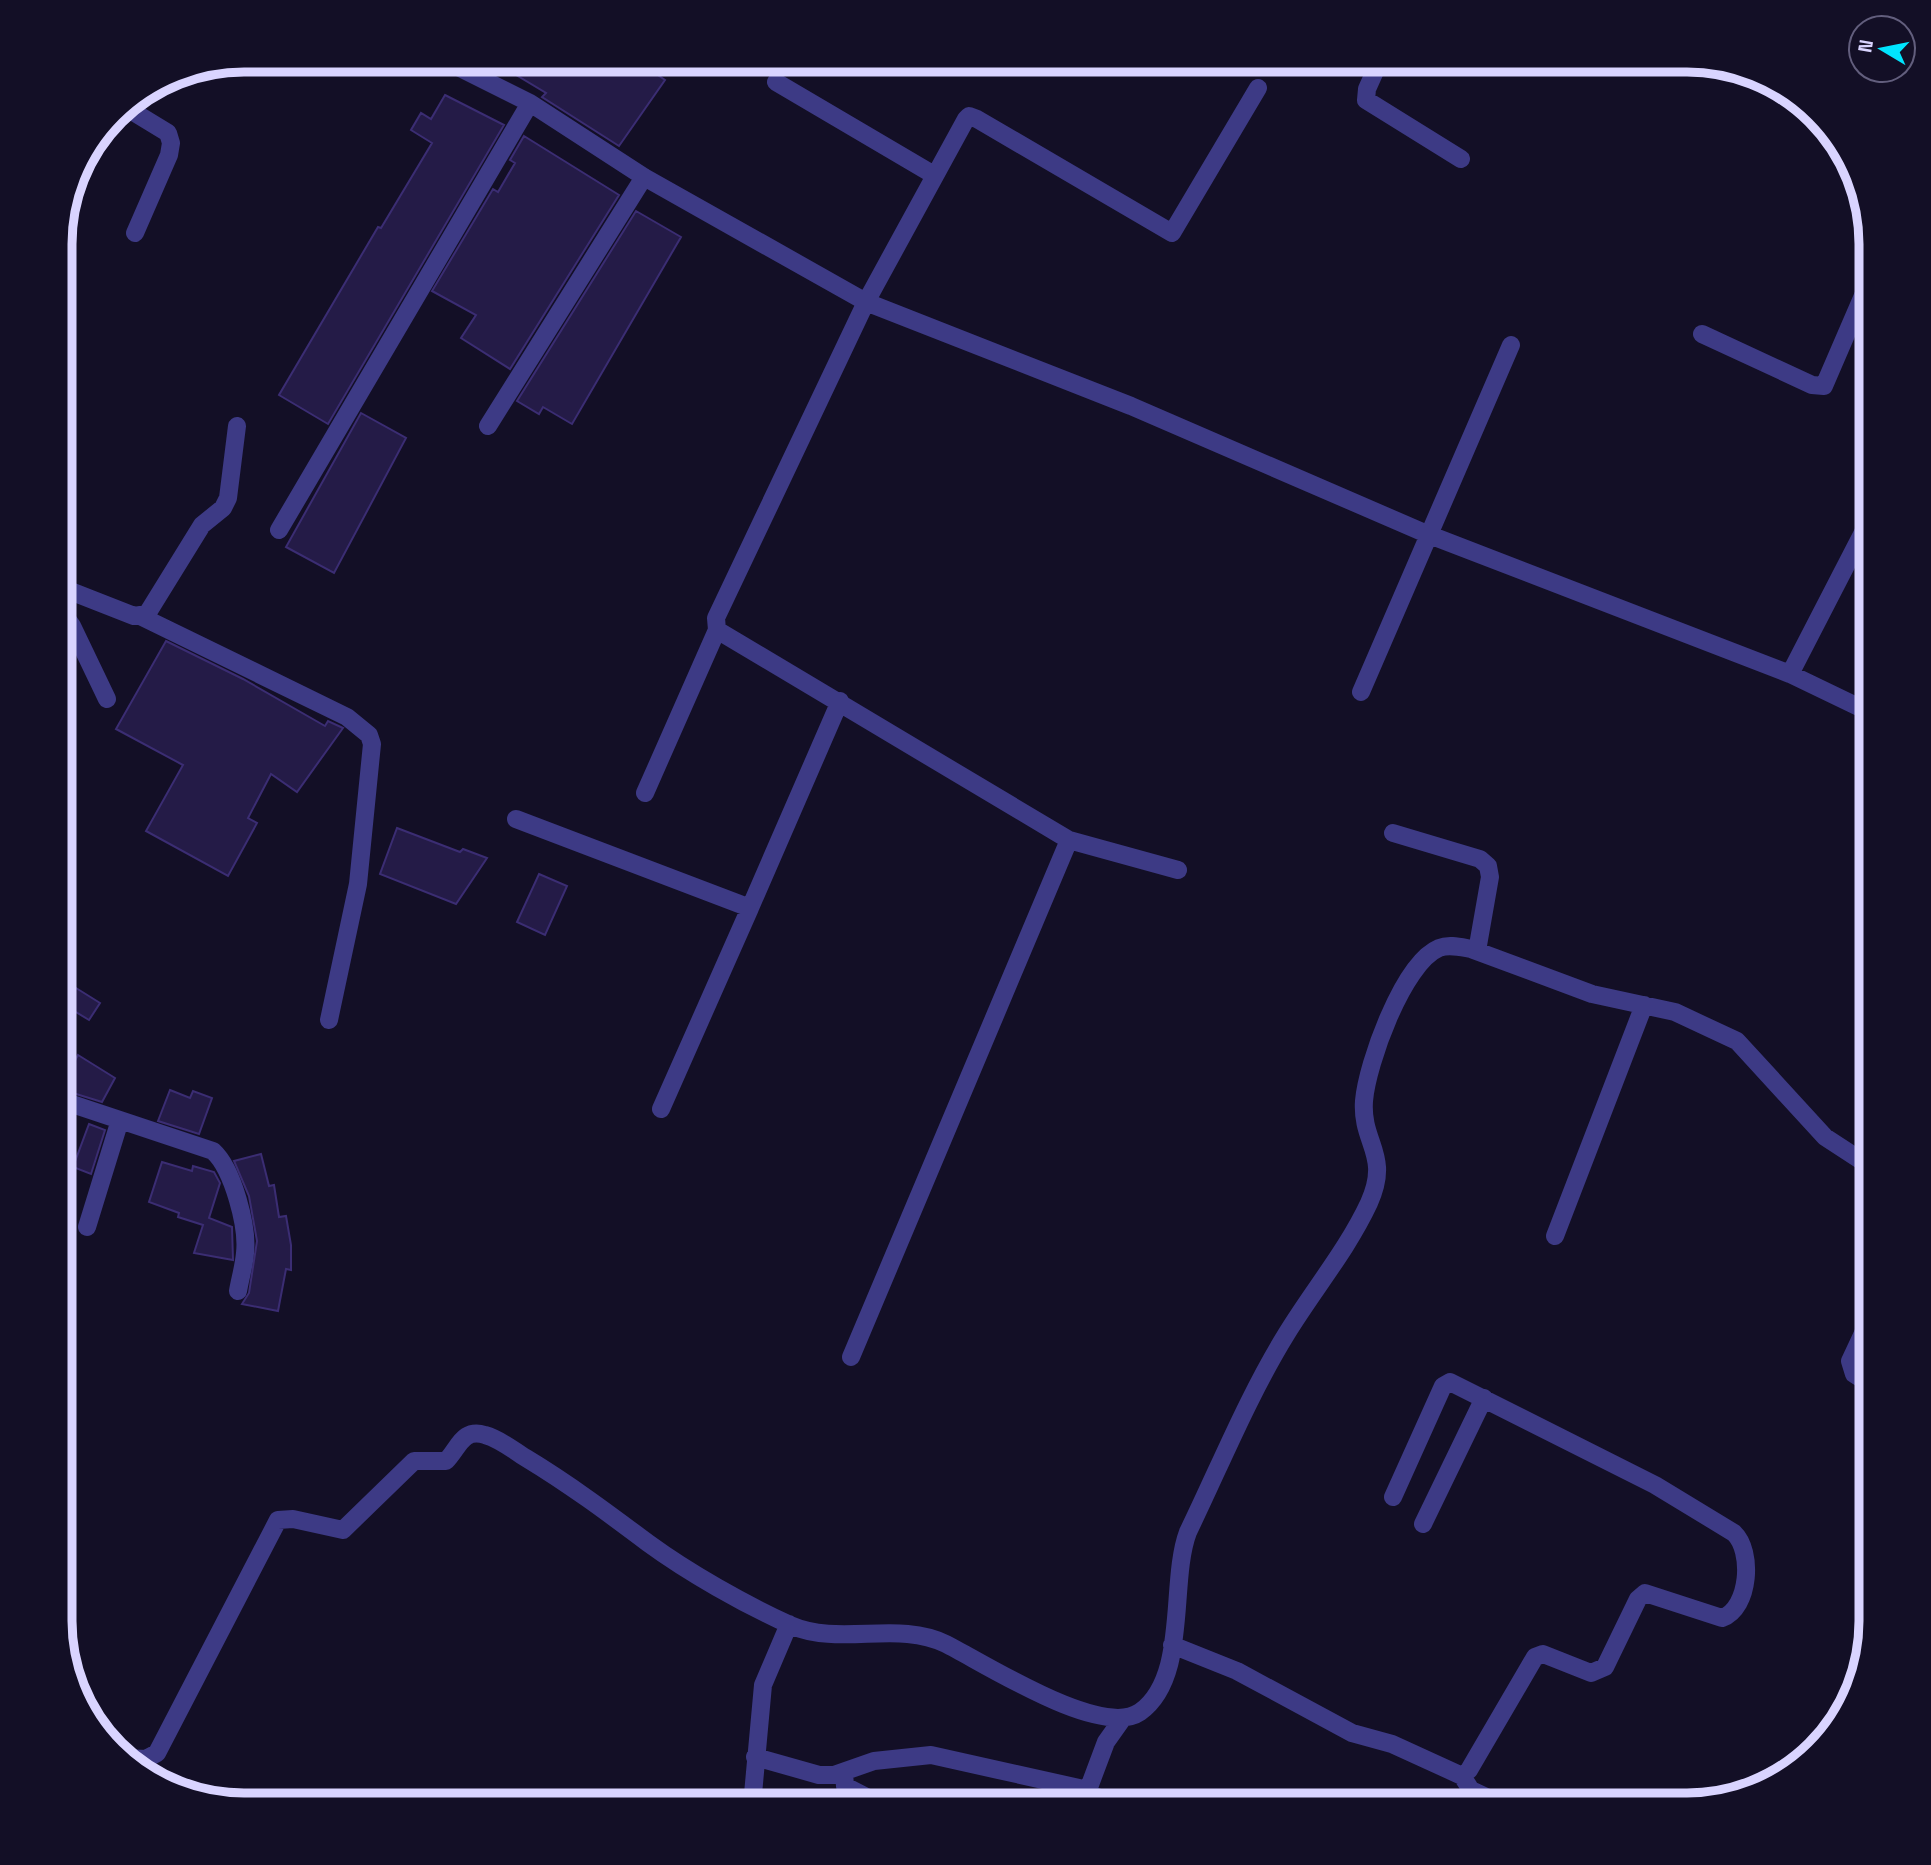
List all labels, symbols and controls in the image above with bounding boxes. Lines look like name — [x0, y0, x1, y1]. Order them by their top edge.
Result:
north arrow — [1847, 14, 1917, 84]
text: N — [1852, 38, 1879, 55]

